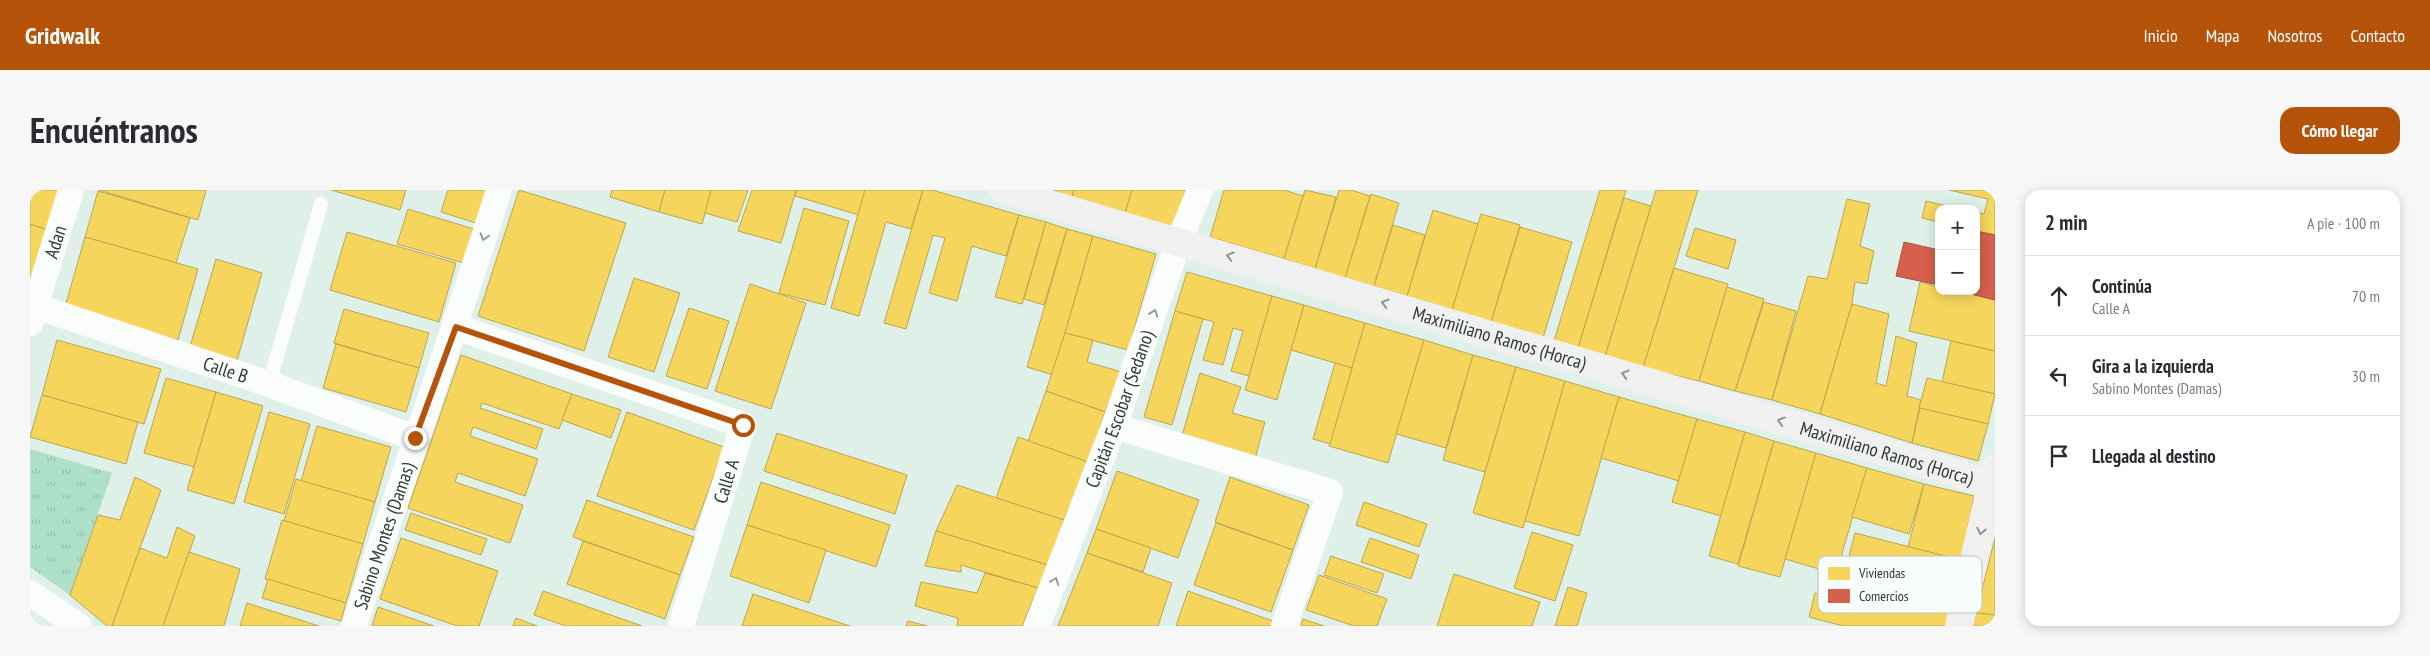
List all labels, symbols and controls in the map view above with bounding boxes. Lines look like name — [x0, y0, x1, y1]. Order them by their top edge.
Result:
text: Gridwalk — [25, 20, 100, 51]
text: Inicio — [2144, 24, 2178, 47]
text: Mapa — [2206, 24, 2239, 47]
text: Nosotros — [2267, 24, 2322, 47]
text: Contacto — [2350, 24, 2405, 47]
text: Encuéntranos — [30, 107, 198, 153]
button: Cómo llegar — [2280, 107, 2400, 154]
map controls — [1935, 205, 1980, 295]
button: + — [1935, 205, 1980, 250]
text: 2 min — [2045, 209, 2087, 236]
text: A pie · 100 m — [2307, 213, 2380, 233]
street label: Adan — [39, 222, 71, 261]
one-way arrow — [480, 232, 490, 240]
button: − — [1935, 250, 1980, 295]
one-way arrow — [1226, 252, 1234, 262]
text: Continúa — [2092, 274, 2152, 298]
icon: ahead — [2045, 282, 2073, 310]
text: 70 m — [2352, 286, 2380, 306]
one-way arrow — [1382, 298, 1390, 308]
text: Calle A — [2092, 298, 2130, 318]
street label: Maximiliano Ramos (Horca) — [1410, 301, 1590, 375]
one-way arrow — [1148, 309, 1158, 318]
street label: Capitán Escobar (Sedano) — [1079, 327, 1159, 491]
street label: Calle B — [200, 351, 251, 388]
text: Gira a la izquierda — [2092, 354, 2214, 378]
icon: left — [2045, 362, 2073, 390]
text: 30 m — [2352, 366, 2380, 386]
one-way arrow — [1621, 370, 1630, 380]
text: Sabino Montes (Damas) — [2092, 378, 2221, 398]
route start — [732, 414, 755, 437]
one-way arrow — [1777, 416, 1785, 426]
street label: Maximiliano Ramos (Horca) — [1797, 416, 1977, 490]
route end — [404, 427, 427, 450]
icon: arrive — [2045, 442, 2073, 470]
text: Llegada al destino — [2092, 444, 2216, 468]
street label: Calle A — [708, 456, 744, 506]
street label: Sabino Montes (Damas) — [348, 459, 420, 612]
one-way arrow — [1976, 527, 1987, 536]
legend — [1818, 556, 1982, 613]
text: Viviendas — [1858, 564, 1906, 582]
one-way arrow — [1049, 577, 1059, 585]
text: Comercios — [1859, 587, 1909, 605]

